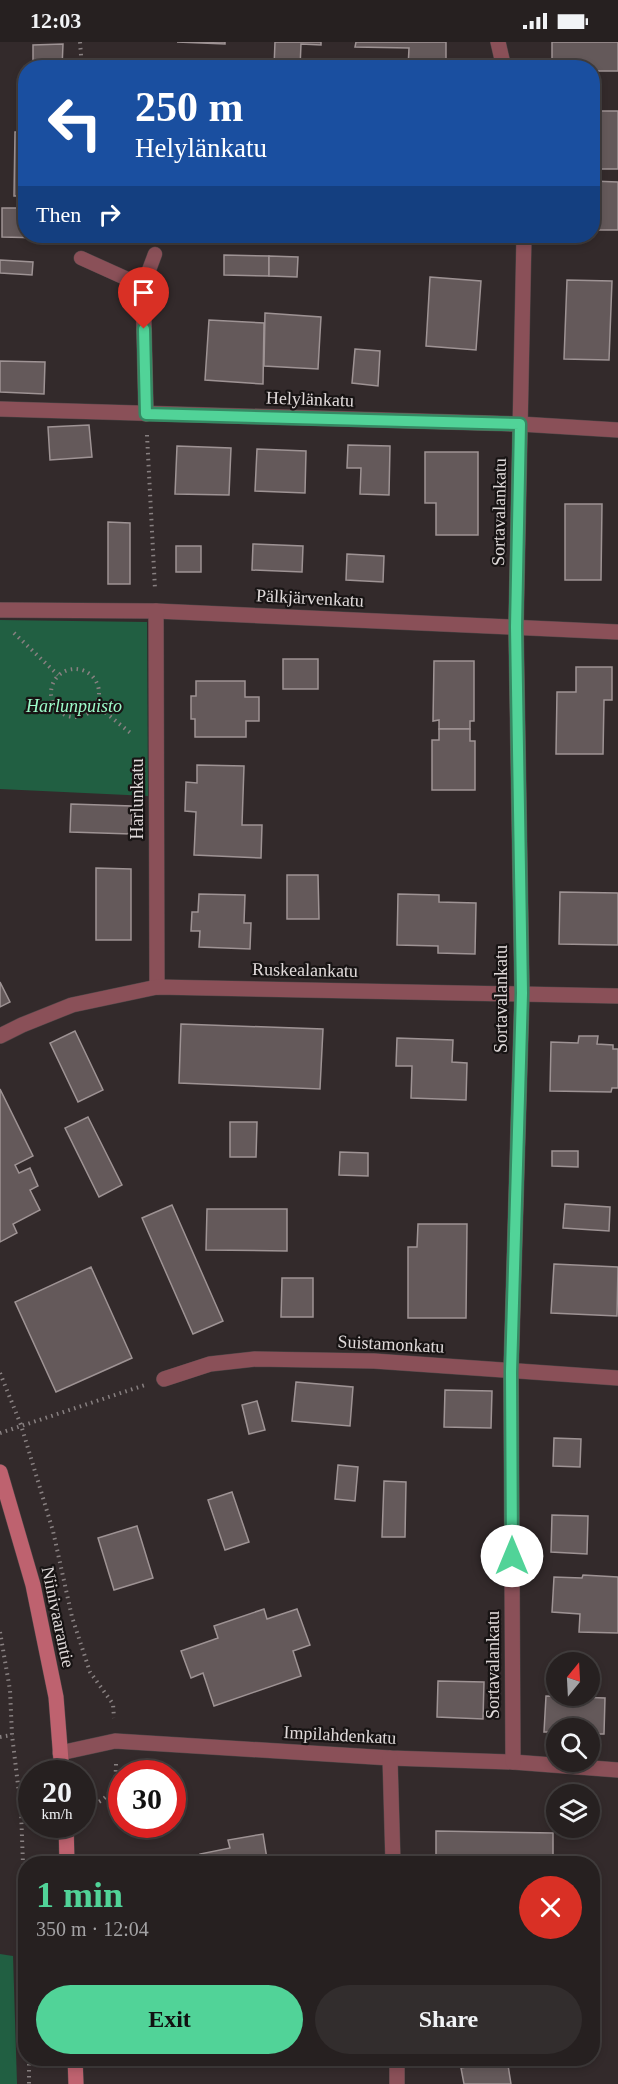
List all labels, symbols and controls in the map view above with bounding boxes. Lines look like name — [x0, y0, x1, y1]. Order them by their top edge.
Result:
text: 12:03 — [30, 8, 81, 33]
icon: left — [36, 84, 114, 162]
text: 250 m — [135, 84, 244, 130]
text: Helylänkatu — [135, 133, 267, 163]
icon: right — [93, 198, 126, 231]
text: Then — [36, 202, 81, 227]
pin — [118, 267, 169, 329]
icon: arrive — [127, 276, 160, 309]
street label: Helylänkatu — [266, 387, 354, 411]
street label: Sortavalankatu — [488, 458, 510, 566]
street label: Pälkjärvenkatu — [256, 585, 364, 611]
park label: Harlunpuisto — [25, 696, 122, 716]
street label: Harlunkatu — [127, 759, 147, 839]
street label: Sortavalankatu — [491, 945, 511, 1053]
street label: Ruskealankatu — [252, 959, 358, 981]
street label: Suistamonkatu — [337, 1331, 445, 1357]
position arrow — [480, 1524, 544, 1588]
street label: Niinivaarantie — [38, 1565, 78, 1669]
street label: Sortavalankatu — [483, 1611, 503, 1719]
north arrow — [546, 1652, 600, 1706]
map controls — [546, 1652, 600, 1838]
button: search — [546, 1718, 600, 1772]
street label: Impilahdenkatu — [283, 1722, 397, 1748]
speed limit sign: 30 — [108, 1760, 186, 1838]
text: 20 — [42, 1775, 72, 1808]
button: layers — [546, 1784, 600, 1838]
text: km/h — [42, 1806, 72, 1822]
text: 1 min — [36, 1875, 123, 1915]
button: close — [519, 1876, 582, 1939]
text: 350 m · 12:04 — [36, 1918, 149, 1940]
button: Exit — [36, 1985, 303, 2054]
button: Share — [315, 1985, 582, 2054]

